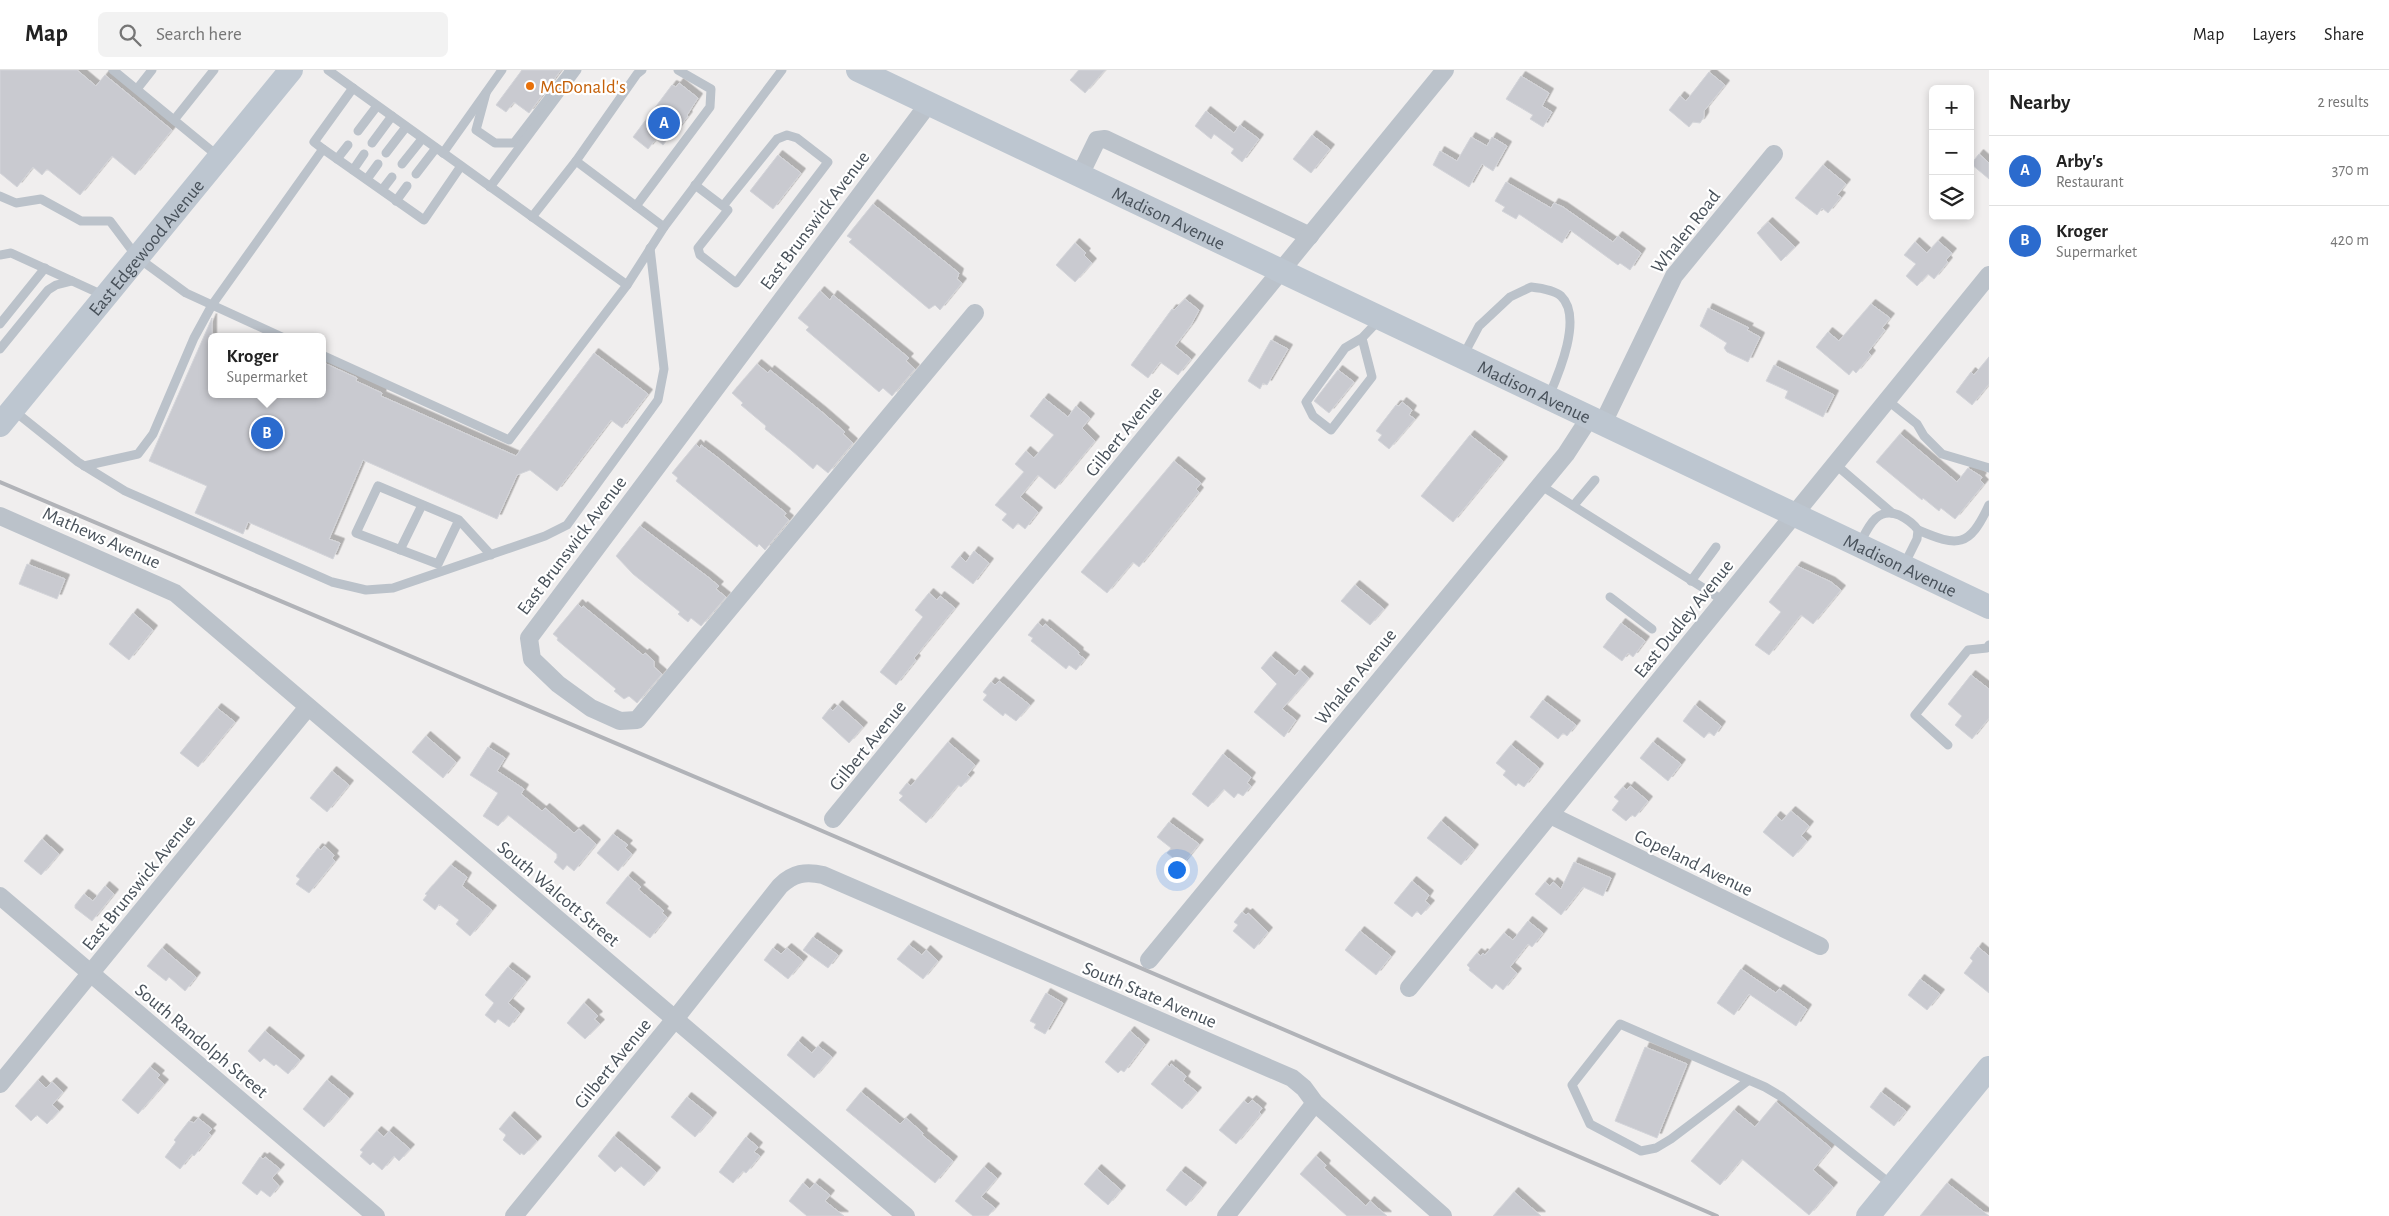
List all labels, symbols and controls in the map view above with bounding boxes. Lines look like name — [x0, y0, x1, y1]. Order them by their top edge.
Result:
search box — [98, 12, 448, 57]
icon: search — [116, 21, 144, 49]
text: Map — [25, 22, 68, 46]
text: Search here — [156, 25, 242, 44]
text: Map — [2193, 26, 2224, 44]
text: Layers — [2252, 26, 2296, 44]
text: Share — [2324, 26, 2364, 44]
place label: McDonald's — [540, 78, 626, 97]
marker: McDonald's — [524, 80, 536, 92]
map controls — [1929, 85, 1974, 220]
button: + — [1929, 85, 1974, 130]
text: Nearby — [2009, 92, 2070, 113]
text: 2 results — [2317, 94, 2369, 110]
pin: A — [648, 104, 680, 142]
button: − — [1929, 130, 1974, 175]
street label: East Brunswick Avenue — [757, 148, 873, 294]
text: Arby's — [2056, 152, 2103, 171]
text: A — [2020, 162, 2030, 178]
text: 370 m — [2332, 162, 2369, 178]
text: Restaurant — [2056, 174, 2124, 190]
button: layers — [1929, 175, 1974, 220]
street label: East Edgewood Avenue — [86, 176, 208, 320]
street label: Madison Avenue — [1109, 184, 1228, 254]
street label: Whalen Road — [1648, 187, 1724, 277]
text: Kroger — [2056, 222, 2108, 241]
text: B — [2020, 232, 2030, 248]
text: 420 m — [2330, 232, 2369, 248]
text: Supermarket — [2056, 244, 2137, 260]
popup — [208, 333, 326, 398]
text: Kroger — [226, 347, 278, 366]
street label: Madison Avenue — [1475, 358, 1593, 427]
text: Supermarket — [226, 369, 308, 385]
street label: Gilbert Avenue — [1082, 383, 1166, 481]
pin: B — [251, 414, 283, 452]
street label: East Brunswick Avenue — [514, 473, 630, 619]
street label: Mathews Avenue — [40, 504, 163, 573]
street label: Madison Avenue — [1840, 531, 1959, 601]
street label: East Dudley Avenue — [1631, 556, 1737, 682]
street label: Whalen Avenue — [1312, 625, 1400, 728]
street label: Gilbert Avenue — [826, 697, 910, 795]
street label: East Brunswick Avenue — [79, 812, 199, 954]
street label: Copeland Avenue — [1631, 827, 1755, 900]
street label: South Walcott Street — [493, 838, 623, 951]
your location — [1164, 857, 1190, 883]
street label: South State Avenue — [1080, 959, 1219, 1032]
street label: South Randolph Street — [131, 980, 271, 1102]
street label: Gilbert Avenue — [571, 1015, 655, 1113]

